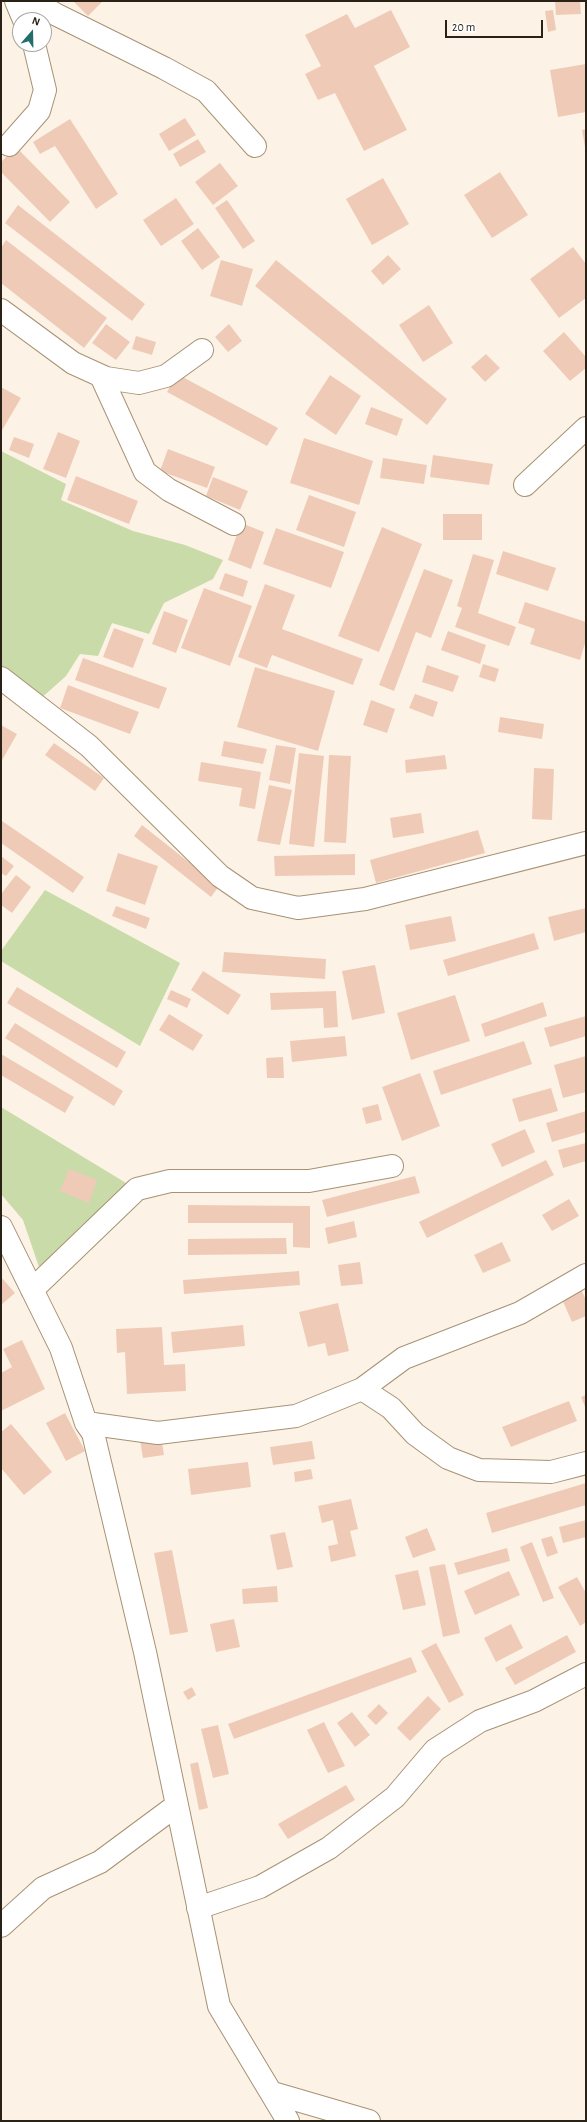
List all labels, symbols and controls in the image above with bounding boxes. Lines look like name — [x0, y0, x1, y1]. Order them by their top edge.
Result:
north arrow — [12, 12, 52, 52]
scale bar — [447, 12, 545, 38]
text: N — [30, 15, 41, 28]
text: 20 m — [452, 21, 475, 33]

